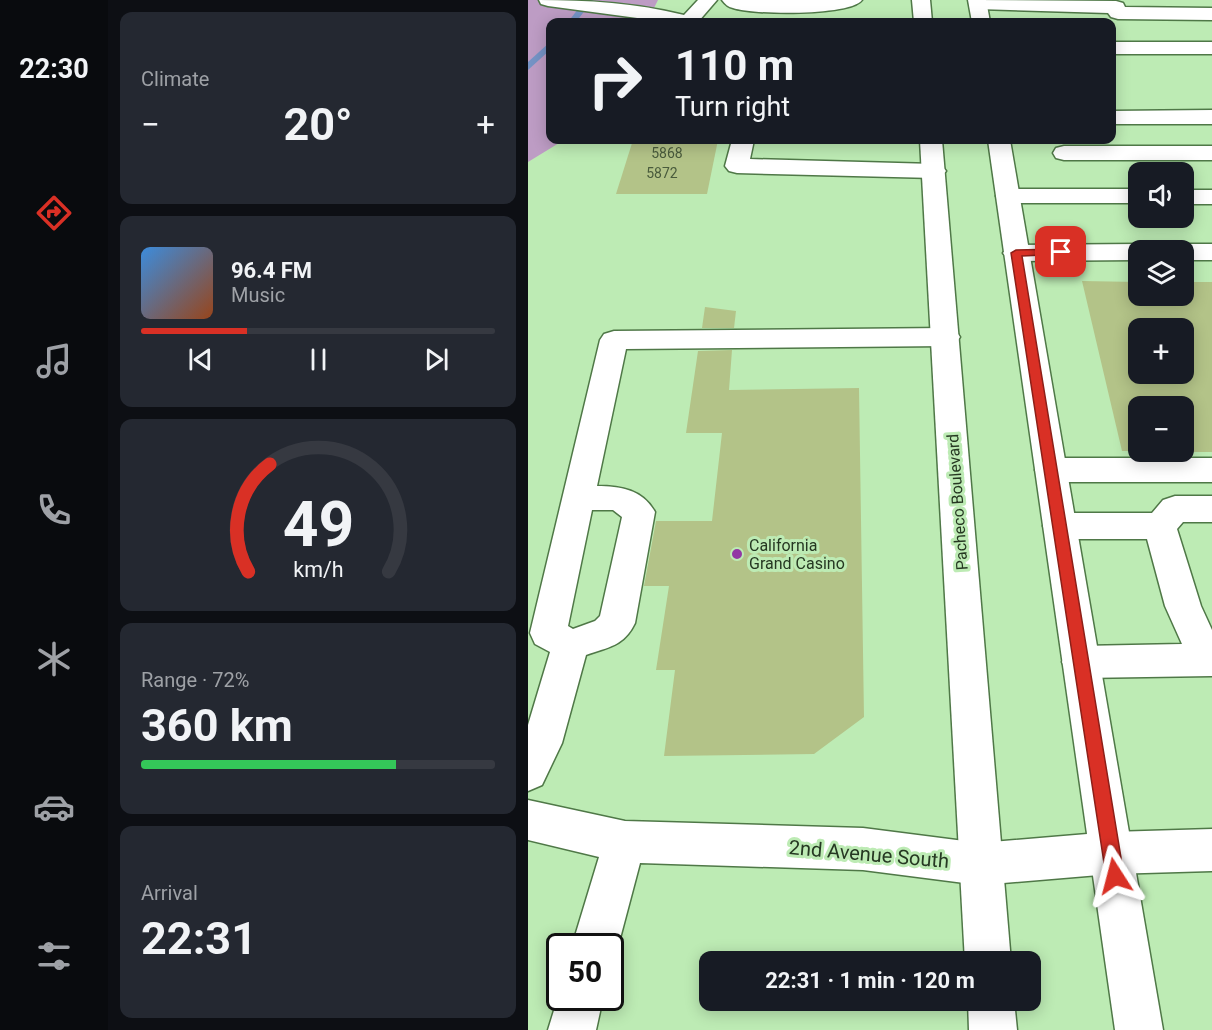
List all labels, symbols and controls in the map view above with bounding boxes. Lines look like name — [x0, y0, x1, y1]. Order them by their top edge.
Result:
text: 110 m — [675, 41, 794, 90]
icon: right — [576, 42, 654, 120]
text: 22:30 — [19, 53, 89, 85]
text: Climate — [141, 67, 209, 91]
text: Turn right — [675, 91, 790, 123]
text: 20° — [283, 98, 353, 151]
text: − — [141, 105, 160, 144]
text: + — [476, 105, 495, 144]
house number: 5868 — [651, 145, 683, 161]
map controls — [1128, 162, 1194, 462]
button: sound — [1128, 162, 1194, 228]
house number: 5872 — [646, 165, 678, 181]
icon: directions — [33, 192, 75, 234]
pin — [1035, 226, 1086, 277]
icon: arrive — [1044, 235, 1077, 268]
button: layers — [1128, 240, 1194, 306]
text: 96.4 FM — [231, 258, 312, 283]
text: Music — [231, 283, 285, 307]
button: + — [1128, 318, 1194, 384]
icon: music — [33, 340, 75, 382]
icon: previous — [184, 343, 217, 376]
icon: pause — [302, 343, 335, 376]
icon: next — [420, 343, 453, 376]
button: − — [1128, 396, 1194, 462]
street label: Pacheco Boulevard — [943, 433, 972, 571]
text: 49 — [282, 488, 354, 561]
icon: phone — [33, 489, 75, 531]
place label: California Grand Casino — [749, 536, 845, 573]
marker: California Grand Casino — [730, 547, 744, 561]
text: km/h — [293, 557, 343, 582]
icon: climate — [33, 638, 75, 680]
text: Range · 72% — [141, 668, 249, 692]
text: 360 km — [141, 699, 293, 752]
icon: car — [33, 786, 75, 828]
street label: 2nd Avenue South — [788, 835, 950, 873]
position arrow — [1083, 844, 1147, 908]
text: Arrival — [141, 881, 198, 905]
text: 22:31 — [141, 912, 257, 965]
speed limit sign: 50 — [546, 933, 624, 1011]
icon: filters — [33, 935, 75, 977]
text: 22:31 · 1 min · 120 m — [765, 968, 975, 993]

